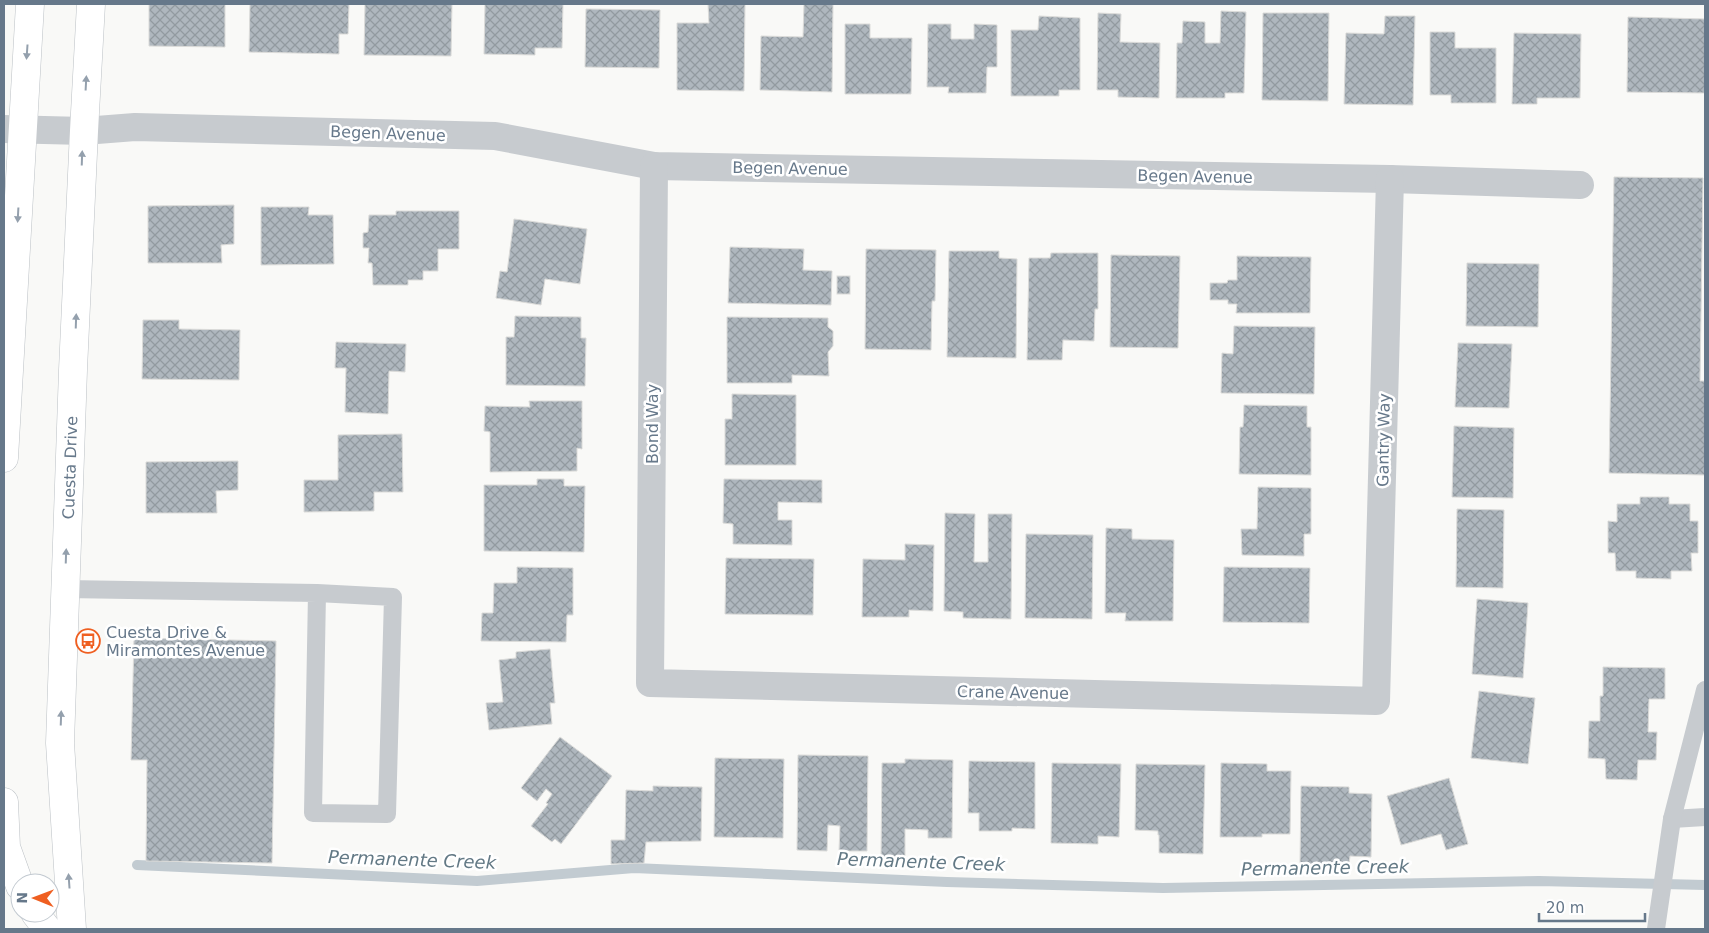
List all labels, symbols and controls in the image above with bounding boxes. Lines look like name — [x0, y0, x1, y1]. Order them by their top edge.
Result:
one-way arrow — [22, 45, 30, 61]
one-way arrow — [83, 74, 91, 90]
street label: Begen Avenue — [330, 122, 446, 145]
one-way arrow — [79, 150, 87, 166]
street label: Begen Avenue — [732, 158, 848, 179]
street label: Begen Avenue — [1137, 166, 1253, 187]
one-way arrow — [13, 207, 21, 223]
one-way arrow — [72, 313, 80, 329]
street label: Bond Way — [643, 384, 662, 464]
street label: Gantry Way — [1373, 393, 1394, 487]
street label: Cuesta Drive — [59, 416, 81, 520]
one-way arrow — [63, 548, 71, 564]
place label: Cuesta Drive & Miramontes Avenue — [106, 623, 265, 660]
bus stop icon: Cuesta Drive & Miramontes Avenue — [75, 628, 101, 654]
street label: Crane Avenue — [957, 682, 1069, 703]
one-way arrow — [57, 710, 65, 726]
water label: Permanente Creek — [328, 846, 498, 873]
water label: Permanente Creek — [837, 848, 1007, 875]
water label: Permanente Creek — [1241, 856, 1411, 879]
one-way arrow — [64, 872, 72, 888]
north arrow — [10, 873, 60, 923]
scale bar — [1539, 890, 1645, 922]
text: N — [14, 892, 30, 904]
text: 20 m — [1546, 899, 1584, 917]

